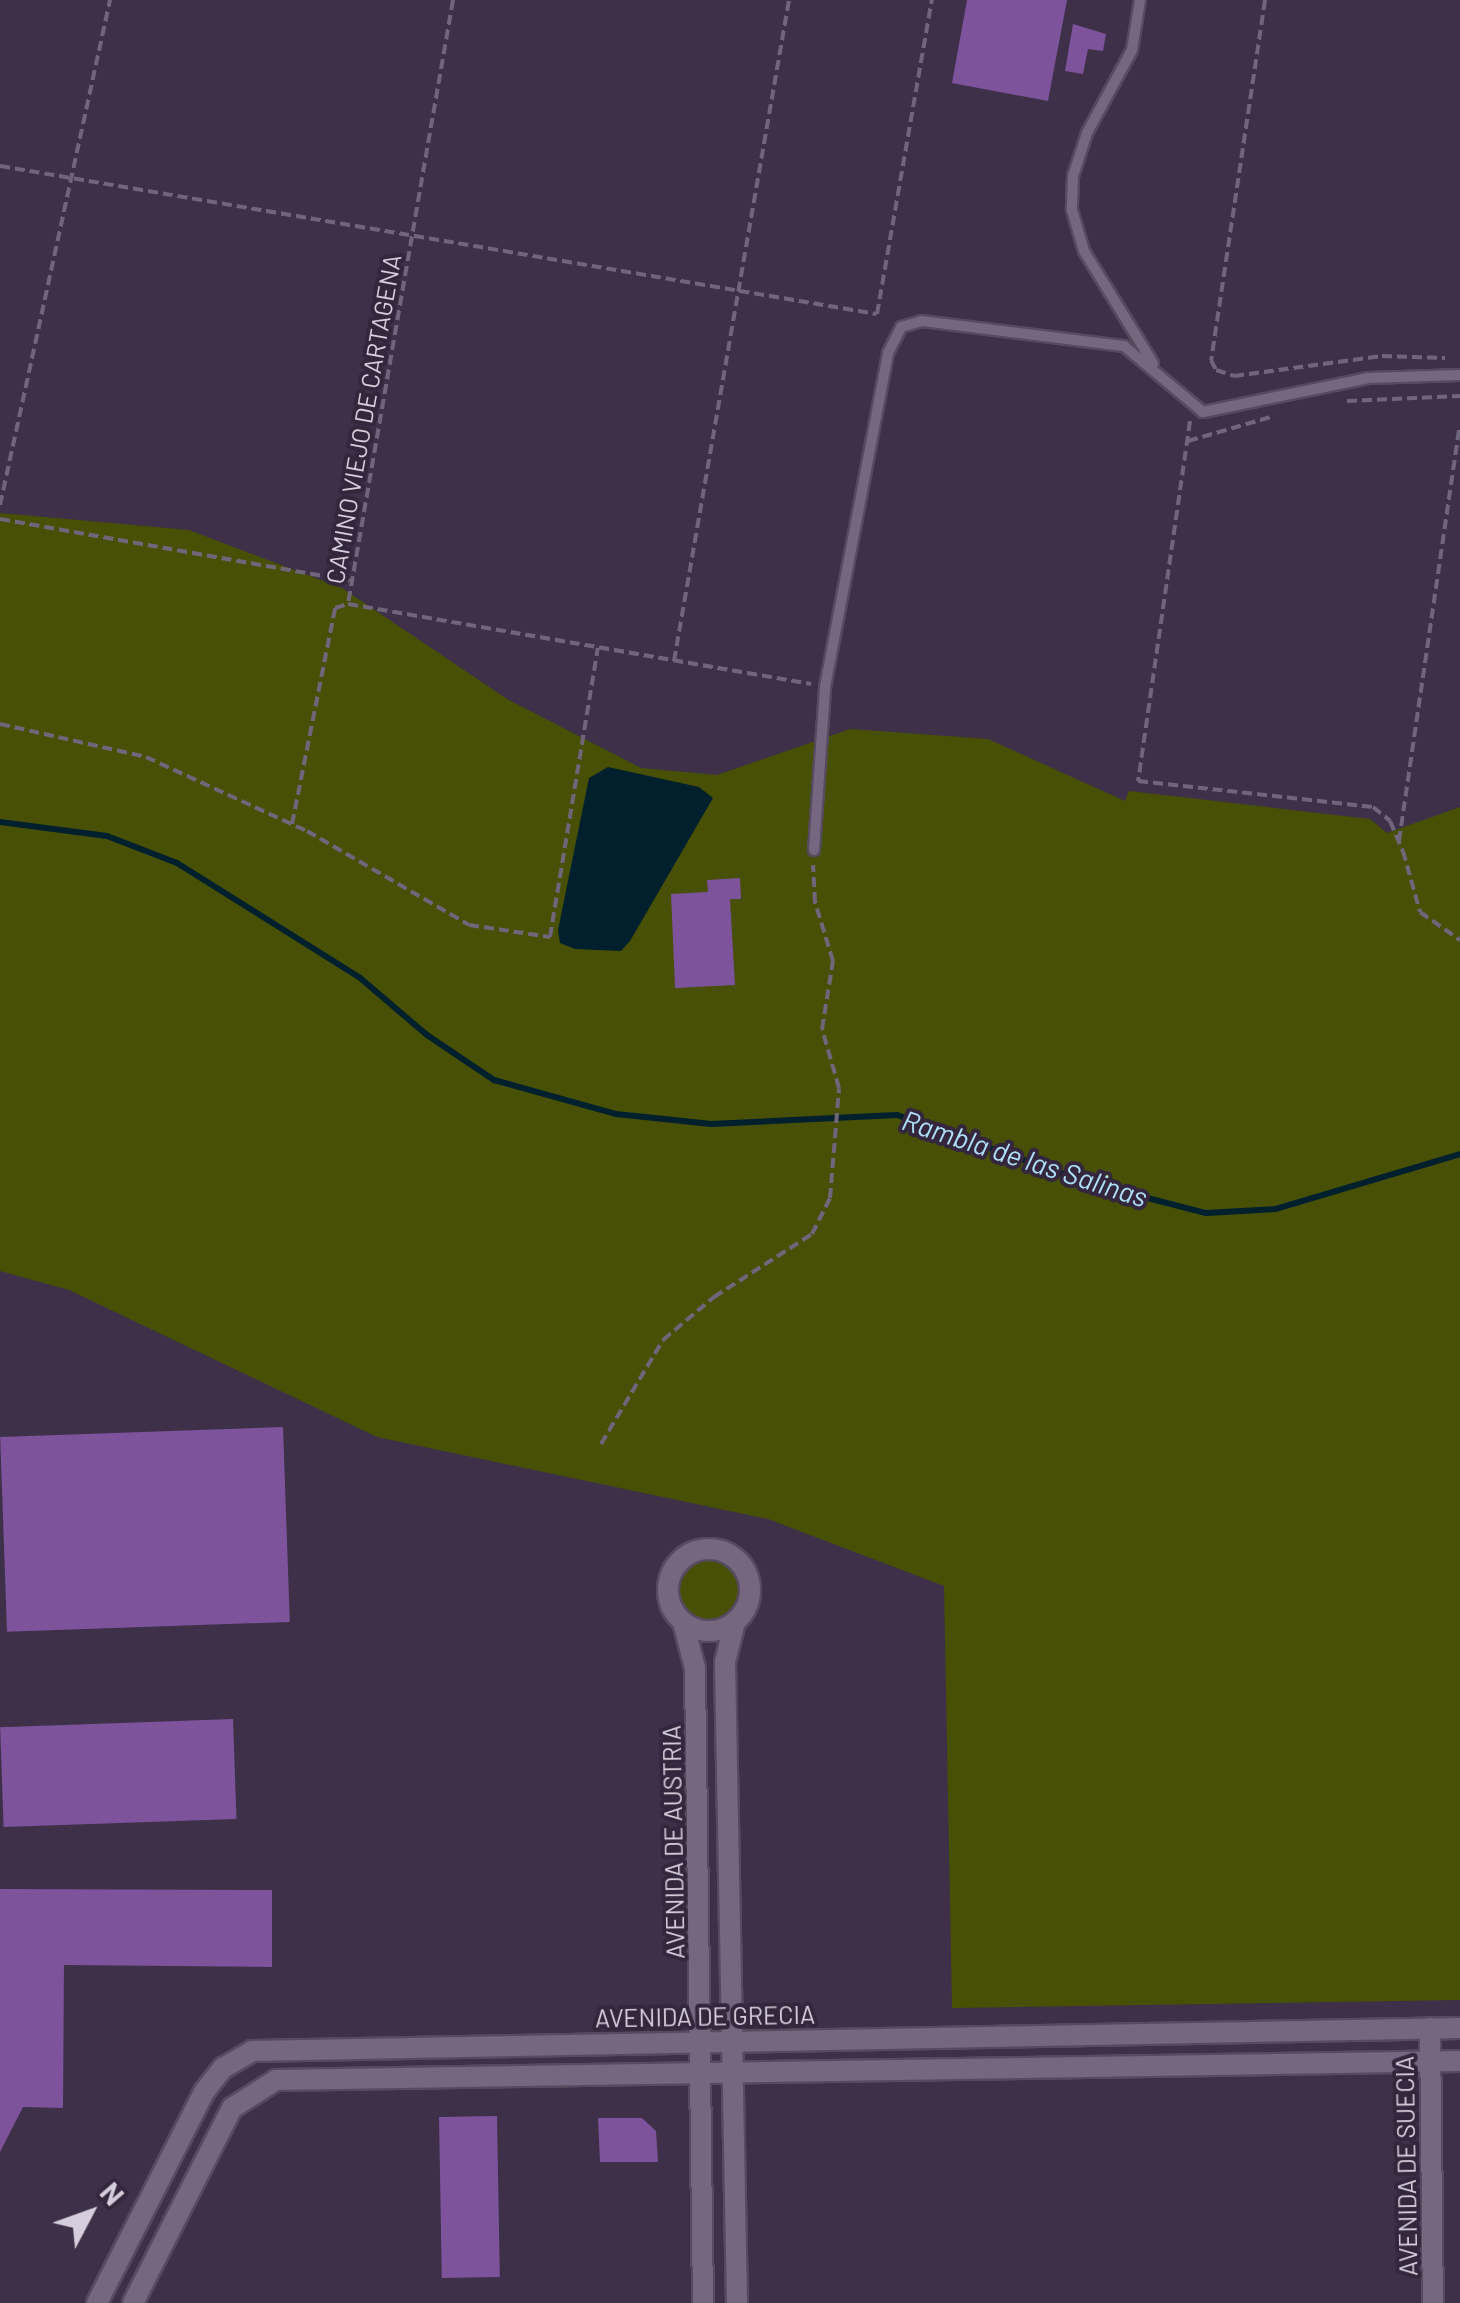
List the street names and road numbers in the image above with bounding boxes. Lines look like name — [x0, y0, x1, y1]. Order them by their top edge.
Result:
street label: CAMINO VIEJO DE CARTAGENA — [319, 252, 407, 586]
street label: AVENIDA DE AUSTRIA — [656, 1725, 690, 1959]
street label: AVENIDA DE GRECIA — [595, 1999, 815, 2033]
street label: AVENIDA DE SUECIA — [1389, 2056, 1423, 2276]

